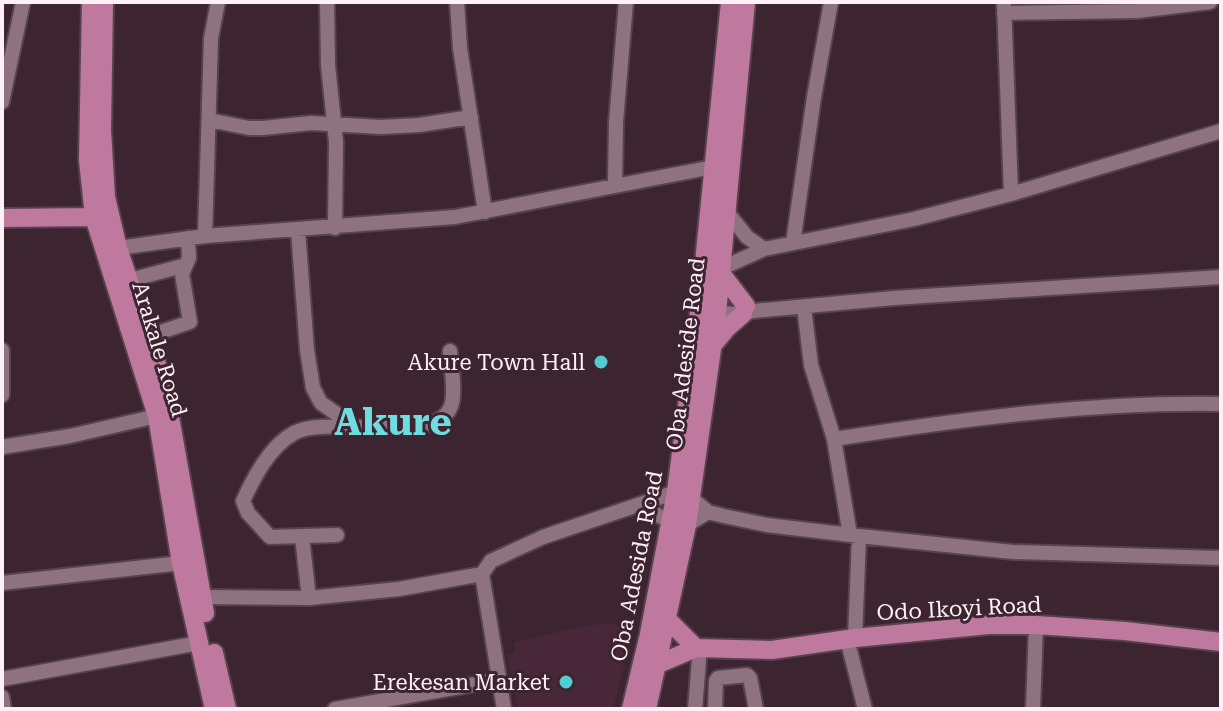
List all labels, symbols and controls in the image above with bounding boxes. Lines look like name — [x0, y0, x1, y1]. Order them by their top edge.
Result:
street label: Oba Adeside Road — [661, 256, 710, 452]
street label: Arakale Road — [127, 279, 192, 420]
place label: Akure Town Hall — [407, 350, 585, 375]
marker: Akure Town Hall — [592, 353, 610, 371]
district label: Akure — [334, 400, 452, 444]
street label: Oba Adesida Road — [606, 469, 667, 664]
street label: Odo Ikoyi Road — [876, 592, 1042, 625]
place label: Erekesan Market — [373, 670, 550, 695]
marker: Erekesan Market — [557, 673, 575, 691]

